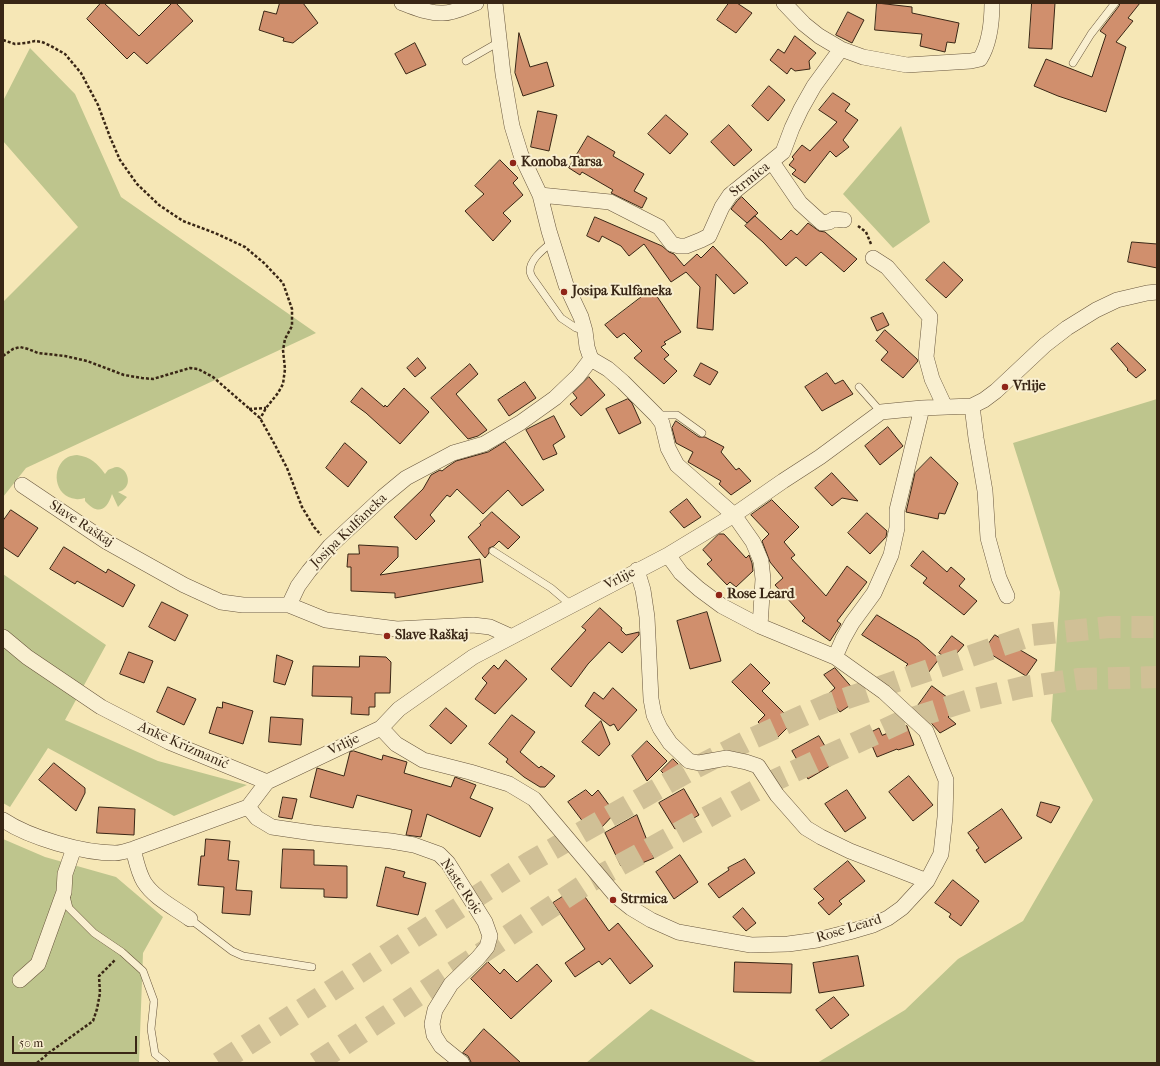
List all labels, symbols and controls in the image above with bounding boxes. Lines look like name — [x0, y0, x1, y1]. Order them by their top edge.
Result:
place label: Konoba Tarsa — [521, 155, 602, 171]
marker: Konoba Tarsa — [508, 158, 518, 168]
street label: Strmica — [727, 159, 773, 201]
place label: Josipa Kulfaneka — [572, 284, 672, 300]
marker: Josipa Kulfaneka — [559, 287, 569, 297]
place label: Vrlije — [1013, 379, 1046, 395]
marker: Vrlije — [1000, 382, 1010, 392]
street label: Josipa Kulfaneka — [307, 490, 391, 572]
street label: Slave Raškaj — [46, 497, 116, 551]
street label: Vrlije — [602, 564, 638, 594]
place label: Rose Leard — [727, 587, 794, 603]
marker: Rose Leard — [714, 590, 724, 600]
place label: Slave Raškaj — [395, 628, 468, 644]
marker: Slave Raškaj — [382, 631, 392, 641]
street label: Anke Krizmanić — [135, 719, 231, 773]
street label: Vrlije — [326, 730, 362, 760]
street label: Naste Rojc — [436, 856, 486, 918]
place label: Strmica — [621, 892, 668, 908]
marker: Strmica — [608, 895, 618, 905]
street label: Rose Leard — [814, 911, 884, 947]
scale bar — [14, 1028, 139, 1054]
text: 50 m — [19, 1036, 43, 1050]

